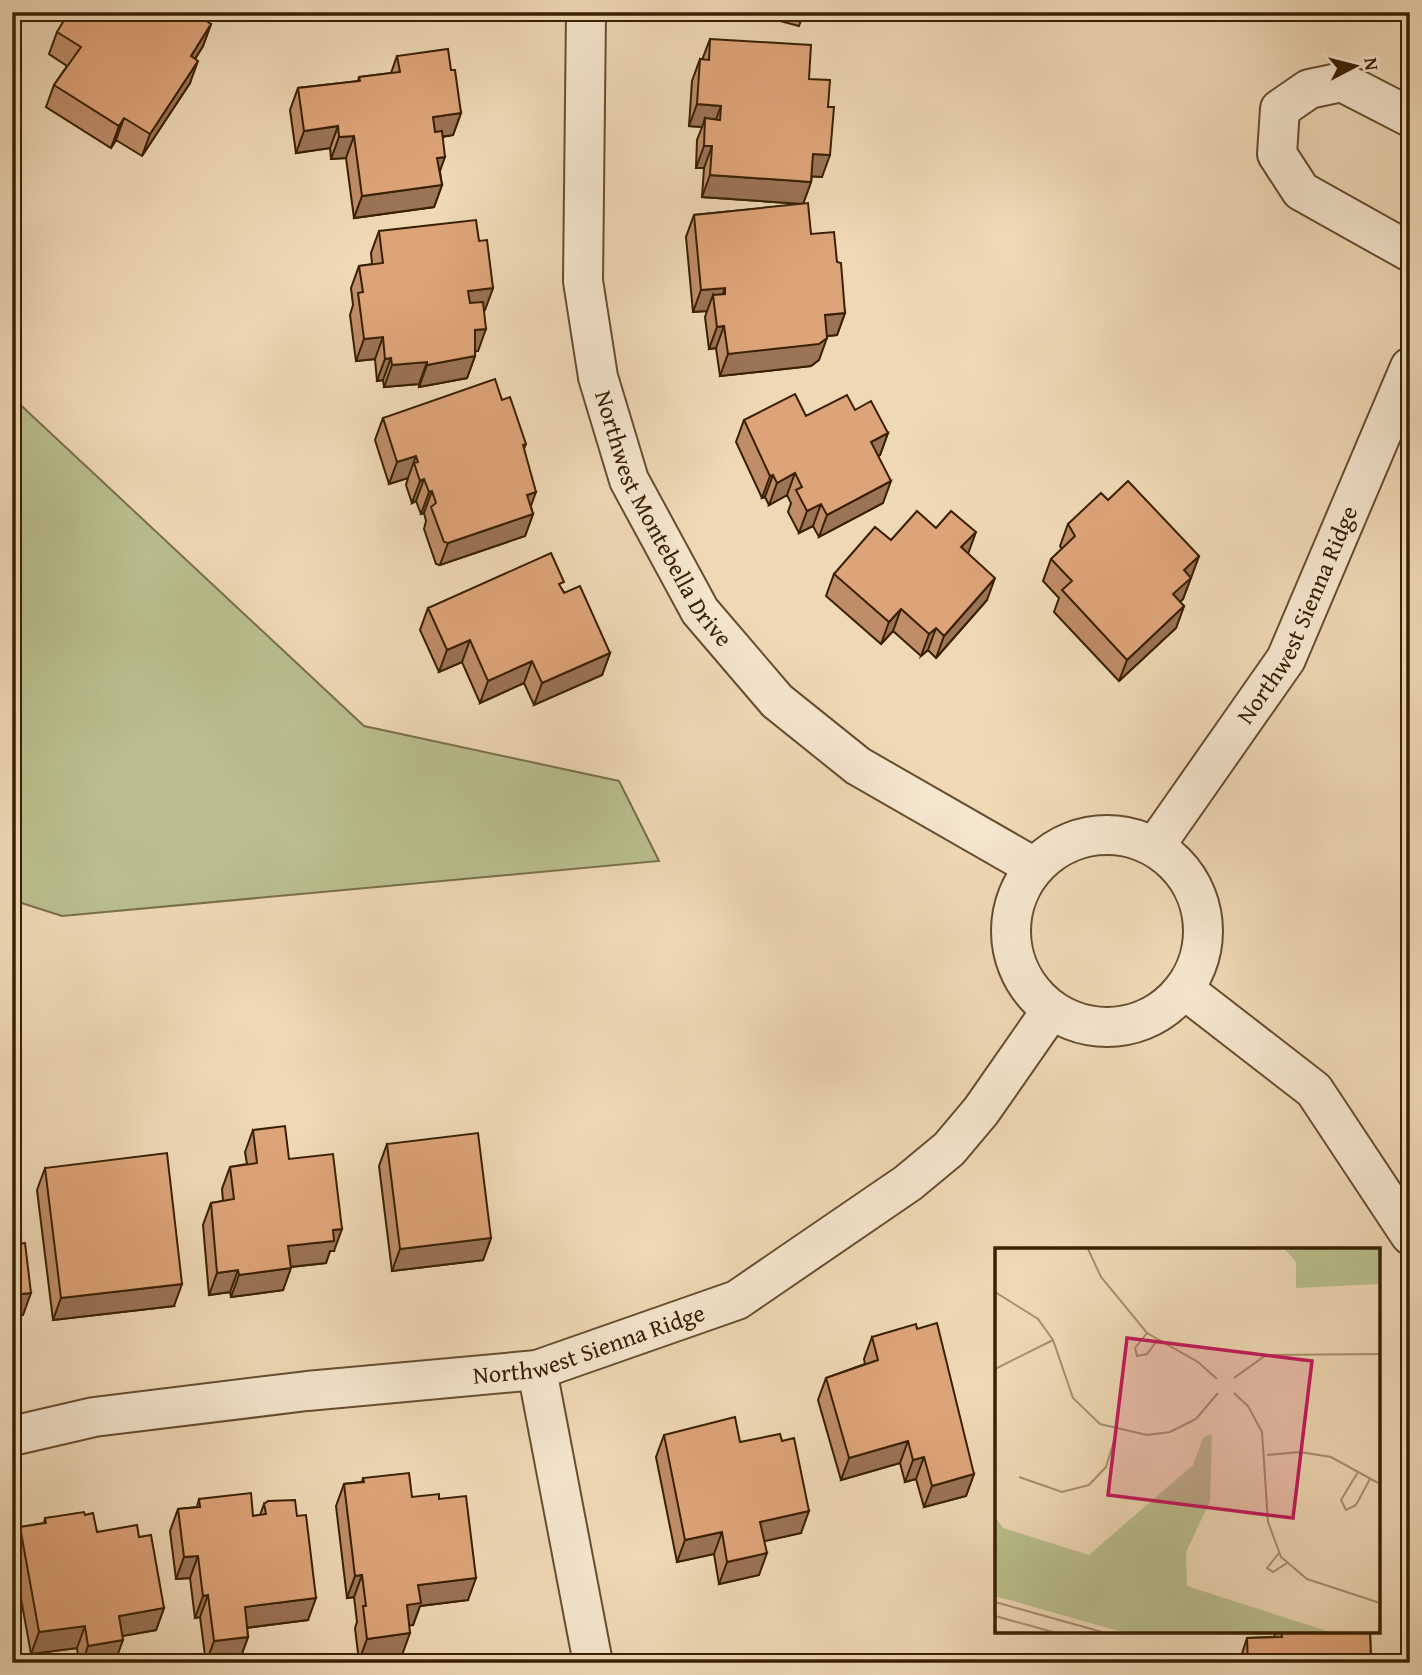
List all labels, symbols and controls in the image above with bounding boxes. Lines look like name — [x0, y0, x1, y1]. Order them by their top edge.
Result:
north arrow — [1320, 32, 1390, 102]
text: N — [1357, 56, 1387, 72]
street label: Northwest Montebella Drive — [586, 386, 741, 654]
street label: Northwest Sienna Ridge — [1228, 500, 1366, 731]
inset map — [995, 1248, 1380, 1633]
street label: Northwest Sienna Ridge — [471, 1295, 709, 1393]

